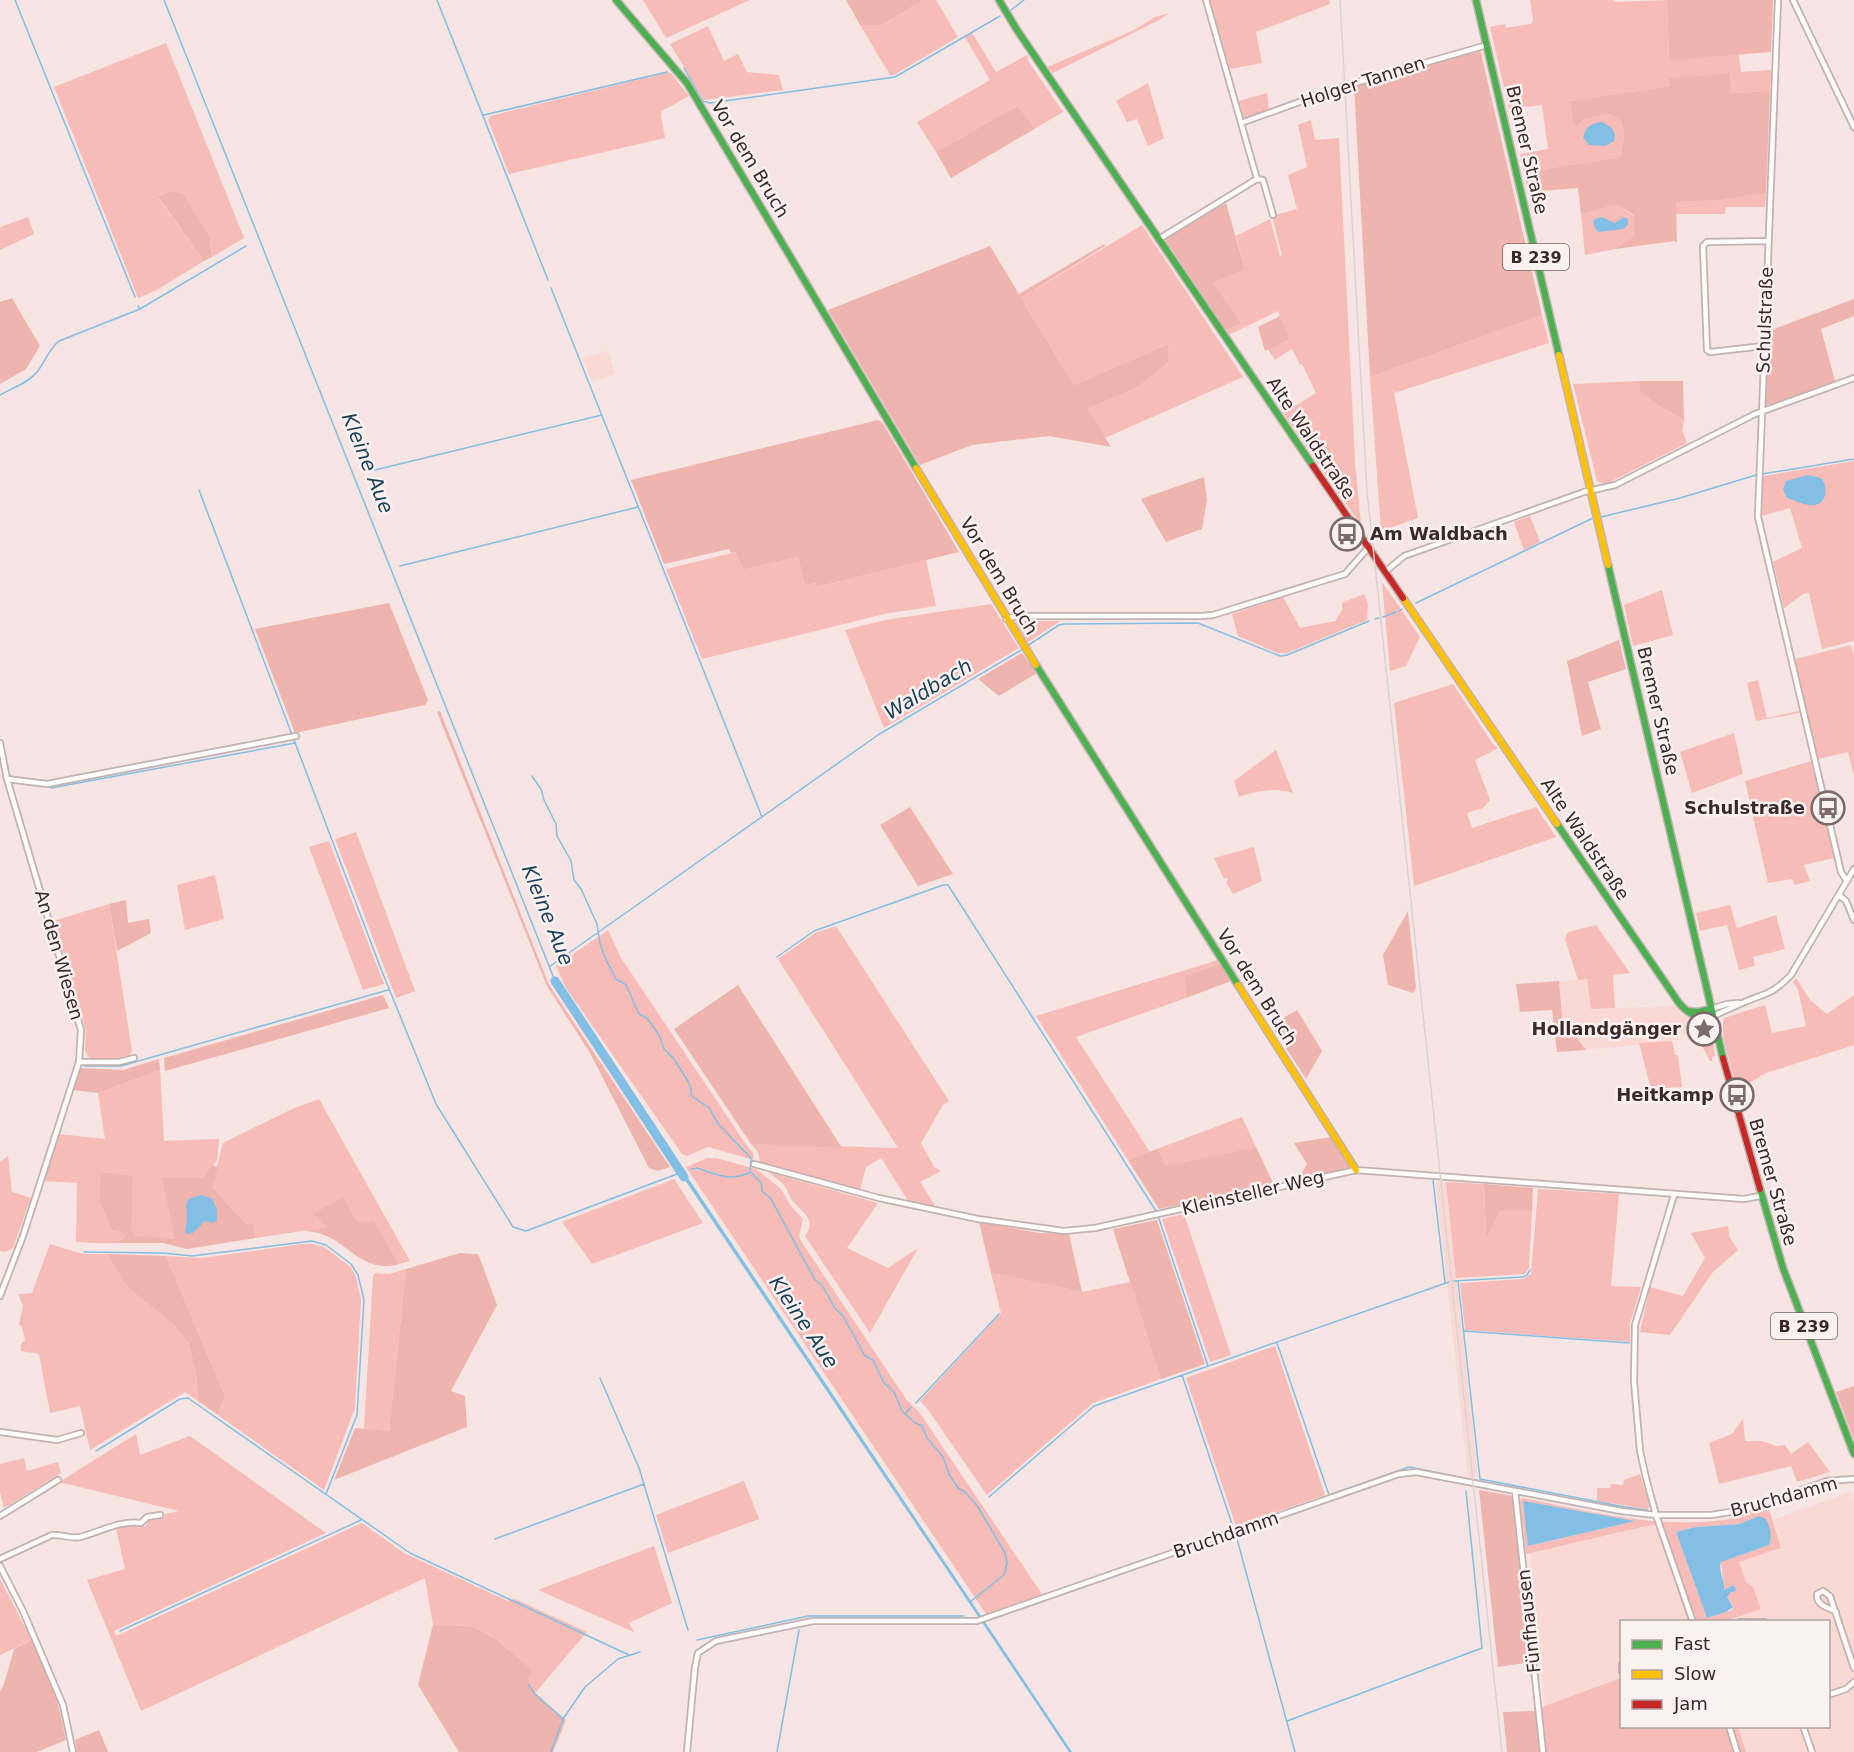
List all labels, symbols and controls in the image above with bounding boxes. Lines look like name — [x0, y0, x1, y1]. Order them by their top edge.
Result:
street label: Holger Tannen — [1298, 52, 1428, 112]
street label: Bremer Straße — [1502, 83, 1553, 216]
street label: Vor dem Bruch — [707, 96, 794, 221]
road number: B 239 — [1503, 244, 1569, 270]
street label: Schulstraße — [1752, 266, 1777, 374]
street label: Alte Waldstraße — [1263, 373, 1360, 503]
water label: Kleine Aue — [337, 409, 399, 517]
street label: Vor dem Bruch — [956, 513, 1043, 638]
bus stop icon: Am Waldbach — [1329, 516, 1365, 552]
place label: Am Waldbach — [1370, 523, 1508, 544]
street label: Bremer Straße — [1633, 644, 1684, 777]
water label: Waldbach — [880, 654, 976, 724]
street label: Alte Waldstraße — [1537, 774, 1634, 904]
bus stop icon: Schulstraße — [1810, 790, 1846, 826]
place label: Schulstraße — [1684, 797, 1805, 818]
water label: Kleine Aue — [517, 861, 579, 969]
street label: An den Wiesen — [31, 887, 88, 1022]
street label: Vor dem Bruch — [1213, 925, 1302, 1049]
place icon: Hollandgänger — [1686, 1011, 1722, 1047]
place label: Hollandgänger — [1532, 1018, 1681, 1039]
bus stop icon: Heitkamp — [1719, 1077, 1755, 1113]
place label: Heitkamp — [1616, 1084, 1714, 1105]
street label: Bremer Straße — [1745, 1116, 1802, 1248]
street label: Kleinsteller Weg — [1180, 1166, 1326, 1219]
water label: Kleine Aue — [764, 1271, 844, 1373]
road number: B 239 — [1771, 1313, 1837, 1339]
street label: Bruchdamm — [1728, 1472, 1840, 1521]
street label: Bruchdamm — [1170, 1507, 1281, 1562]
street label: Fünfhausen — [1513, 1568, 1544, 1674]
legend — [1620, 1620, 1830, 1728]
text: Fast — [1674, 1633, 1710, 1654]
text: Slow — [1674, 1663, 1716, 1684]
text: Jam — [1673, 1693, 1708, 1714]

